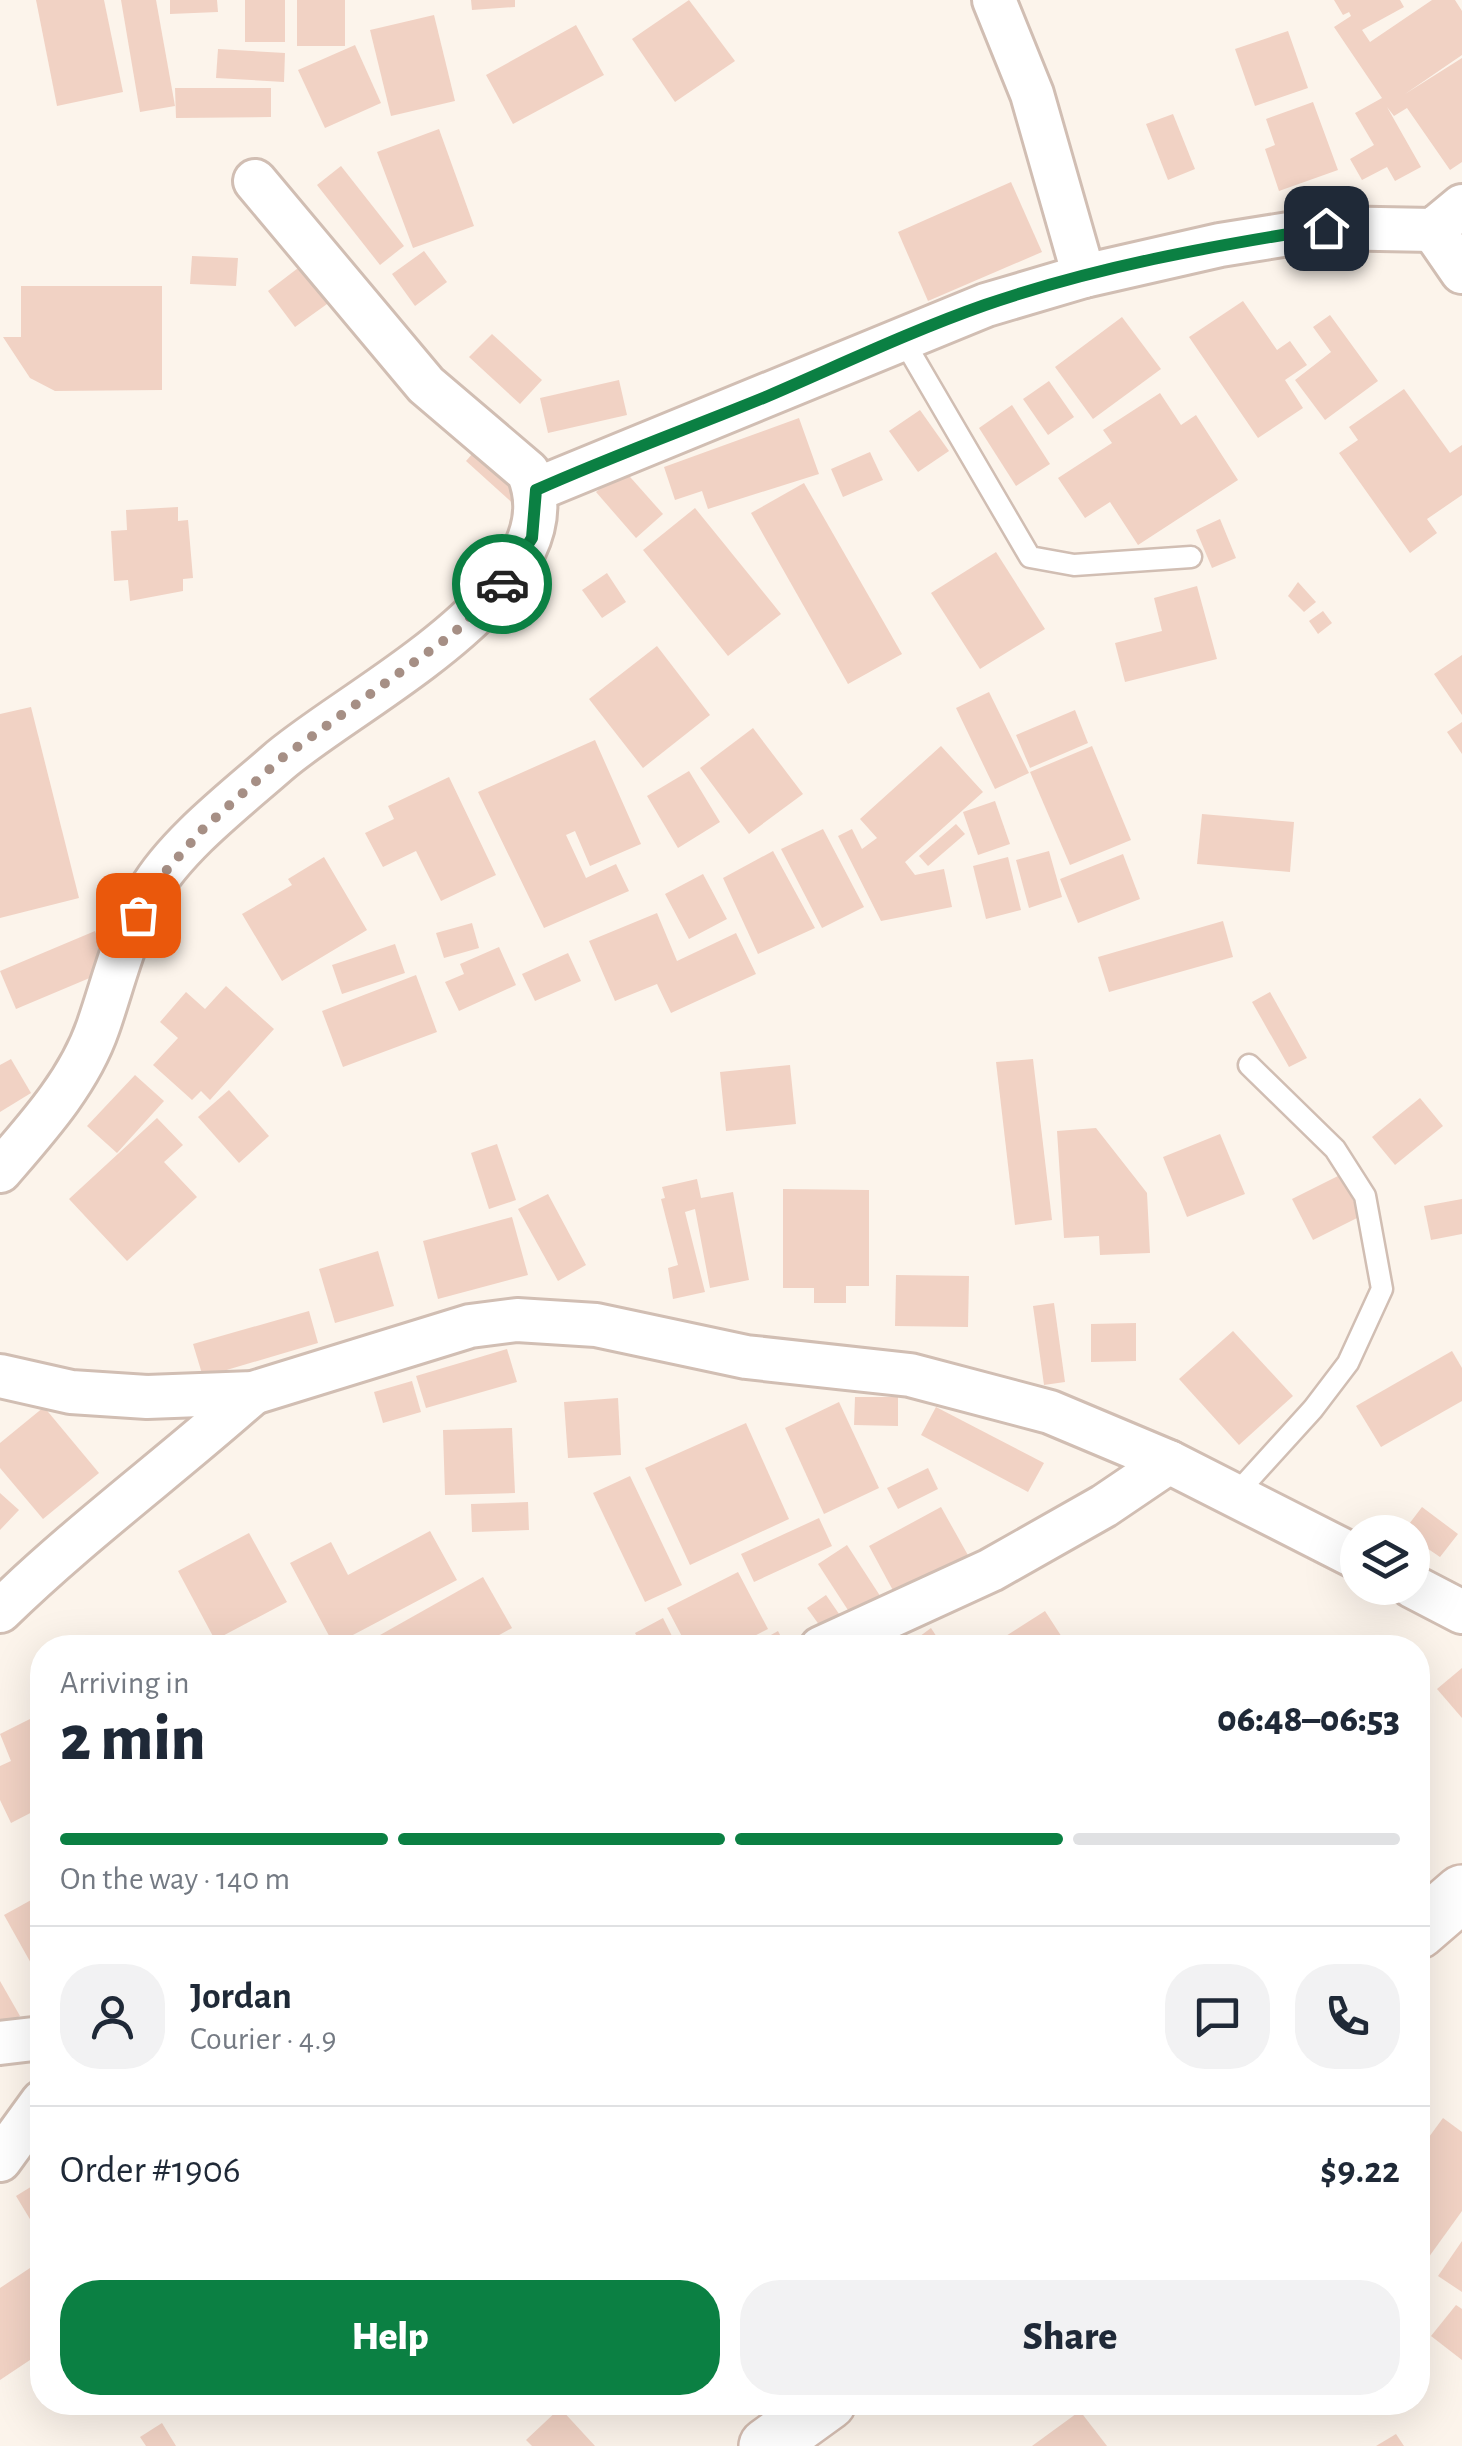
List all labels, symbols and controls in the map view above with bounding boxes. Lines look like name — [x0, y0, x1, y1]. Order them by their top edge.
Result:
pin — [1284, 186, 1369, 271]
icon: home — [1299, 201, 1354, 256]
courier — [452, 534, 552, 634]
icon: car — [475, 557, 530, 612]
pin — [96, 873, 181, 958]
icon: bag — [111, 888, 166, 943]
map controls — [1340, 1515, 1430, 1605]
button: layers — [1340, 1515, 1430, 1605]
text: Arriving in — [60, 1667, 189, 1699]
text: 06:48–06:53 — [1217, 1701, 1400, 1739]
text: 2 min — [60, 1707, 206, 1772]
text: On the way · 140 m — [60, 1863, 290, 1895]
button: person — [60, 1964, 165, 2069]
button: chat — [1165, 1964, 1270, 2069]
button: phone — [1295, 1964, 1400, 2069]
text: Jordan — [190, 1978, 292, 2016]
text: Courier · 4.9 — [190, 2023, 337, 2055]
text: Order #1906 — [60, 2152, 241, 2190]
text: $9.22 — [1320, 2152, 1400, 2190]
button: Help — [60, 2280, 720, 2395]
button: Share — [740, 2280, 1400, 2395]

